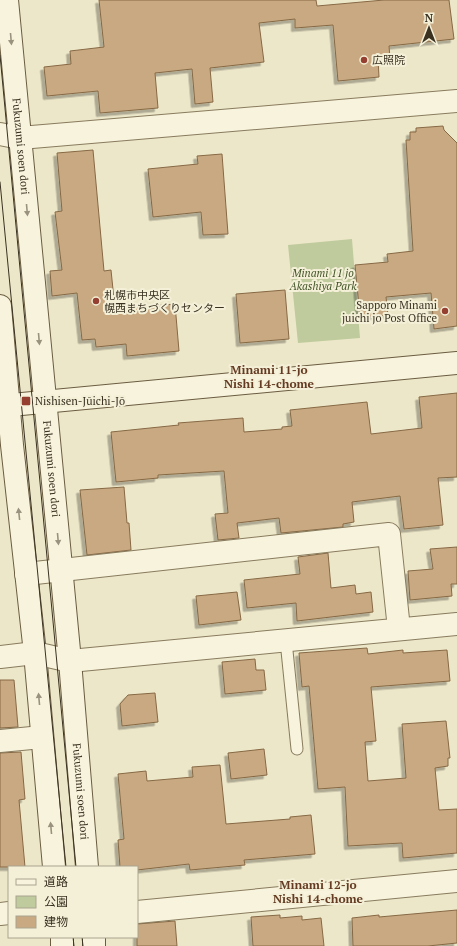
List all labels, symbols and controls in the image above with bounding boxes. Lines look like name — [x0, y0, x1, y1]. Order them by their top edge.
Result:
north arrow — [409, 8, 449, 48]
text: N — [425, 11, 434, 25]
one-way arrow — [8, 33, 14, 45]
place label: 広照院 — [372, 53, 405, 67]
marker: 広照院 — [359, 55, 369, 65]
street label: Fukuzumi soen dori — [9, 97, 33, 195]
one-way arrow — [24, 204, 30, 216]
park label: Minami 11 jo Akashiya Park — [288, 266, 357, 293]
place label: 札幌市中央区 幌西まちづくりセンター — [104, 288, 225, 315]
marker: 札幌市中央区 幌西まちづくりセンター — [91, 296, 101, 306]
place label: Sapporo Minami juichi jo Post Office — [342, 298, 437, 325]
marker: Sapporo Minami juichi jo Post Office — [440, 306, 450, 316]
one-way arrow — [36, 333, 43, 346]
district label: Minami 11-jo Nishi 14-chome — [224, 362, 315, 391]
place label: Nishisen-Jūichi-Jō — [35, 394, 125, 408]
marker: Nishisen-Jūichi-Jō — [20, 395, 32, 407]
street label: Fukuzumi soen dori — [40, 420, 63, 518]
one-way arrow — [16, 508, 22, 520]
one-way arrow — [54, 533, 61, 545]
one-way arrow — [36, 693, 42, 705]
street label: Fukuzumi soen dori — [70, 743, 92, 840]
one-way arrow — [48, 822, 54, 834]
legend — [8, 866, 138, 938]
text: 道路 — [44, 874, 68, 889]
district label: Minami 12-jo Nishi 14-chome — [273, 877, 364, 906]
text: 公園 — [44, 894, 68, 909]
text: 建物 — [44, 914, 68, 929]

